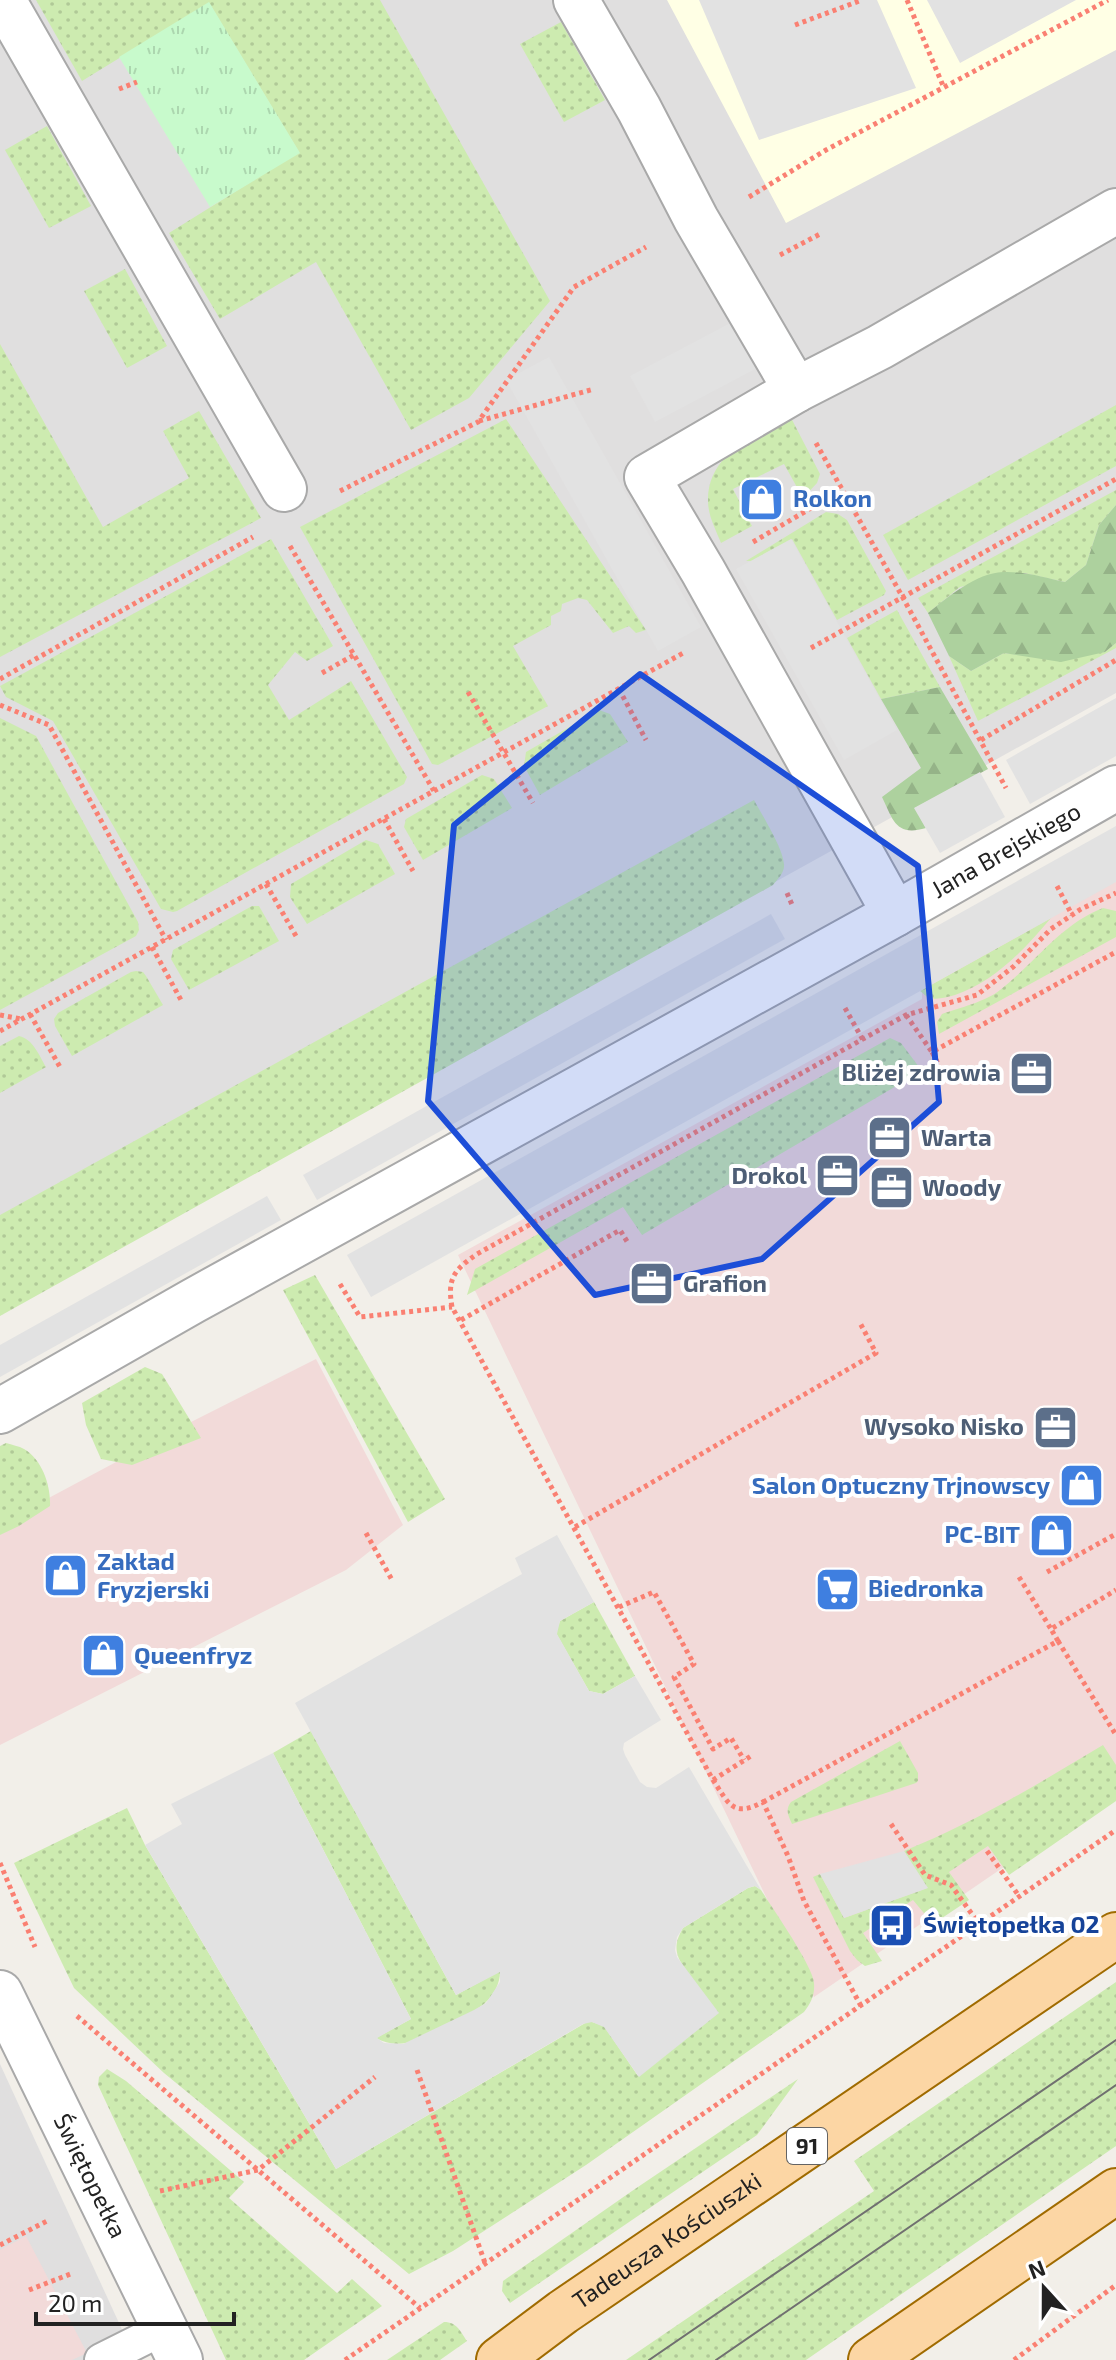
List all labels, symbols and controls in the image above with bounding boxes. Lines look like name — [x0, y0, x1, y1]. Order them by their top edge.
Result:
shop icon: Rolkon — [738, 475, 786, 523]
place label: Rolkon — [793, 483, 872, 512]
street label: Jana Brejskiego — [926, 795, 1085, 903]
office icon: Bliżej zdrowia — [1008, 1049, 1056, 1097]
place label: Bliżej zdrowia — [841, 1057, 1001, 1086]
office icon: Warta — [866, 1114, 914, 1162]
place label: Warta — [921, 1122, 992, 1151]
office icon: Drokol — [814, 1152, 862, 1200]
place label: Drokol — [731, 1160, 807, 1189]
office icon: Woody — [867, 1164, 915, 1212]
place label: Woody — [922, 1172, 1002, 1201]
office icon: Grafion — [628, 1260, 676, 1308]
place label: Grafion — [683, 1268, 767, 1297]
office icon: Wysoko Nisko — [1031, 1403, 1079, 1451]
place label: Wysoko Nisko — [864, 1411, 1024, 1440]
shop icon: Salon Optuczny Trjnowscy — [1057, 1462, 1105, 1510]
place label: Salon Optuczny Trjnowscy — [752, 1470, 1050, 1499]
shop icon: PC-BIT — [1027, 1511, 1075, 1559]
place label: PC-BIT — [944, 1519, 1021, 1548]
place label: Zakład Fryzjerski — [97, 1546, 210, 1603]
shop icon: Zakład Fryzjerski — [42, 1552, 90, 1600]
supermarket icon: Biedronka — [813, 1565, 861, 1613]
place label: Biedronka — [868, 1573, 984, 1602]
shop icon: Queenfryz — [79, 1632, 127, 1680]
place label: Queenfryz — [134, 1640, 252, 1670]
bus stop icon: Świętopełka 02 — [868, 1901, 916, 1949]
place label: Świętopełka 02 — [923, 1909, 1099, 1938]
street label: Świętopełka — [48, 2109, 134, 2242]
road number: 91 — [787, 2128, 827, 2164]
street label: Tadeusza Kościuszki — [566, 2165, 766, 2314]
north arrow — [1004, 2248, 1084, 2328]
text: N — [1024, 2253, 1049, 2283]
scale bar — [36, 2276, 234, 2326]
text: 20 m — [48, 2288, 102, 2317]

